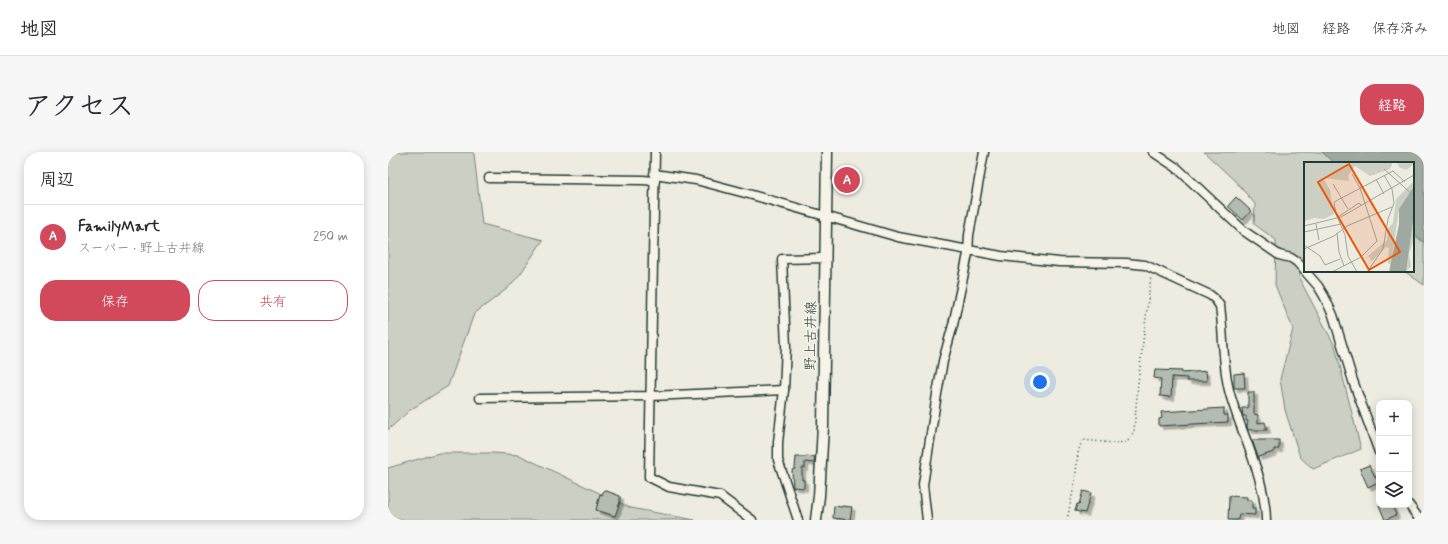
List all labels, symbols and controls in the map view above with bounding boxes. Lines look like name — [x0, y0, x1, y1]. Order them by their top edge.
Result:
text: 地図 — [20, 17, 58, 42]
text: 地図 — [1272, 20, 1300, 38]
text: 経路 — [1322, 20, 1350, 38]
text: 保存済み — [1372, 20, 1428, 38]
button: 経路 — [1360, 84, 1424, 125]
text: アクセス — [24, 89, 134, 126]
inset map — [1304, 162, 1414, 272]
pin: A — [834, 165, 860, 195]
text: 周辺 — [40, 169, 74, 191]
text: FamilyMart — [78, 217, 160, 237]
text: A — [49, 228, 57, 245]
text: 250 m — [313, 228, 348, 245]
text: スーパー · 野上古井線 — [78, 240, 204, 257]
button: 保存 — [40, 280, 190, 321]
button: 共有 — [198, 280, 348, 321]
street label: 野上古井線 — [801, 301, 821, 371]
your location — [1030, 372, 1050, 392]
map controls — [1376, 400, 1412, 508]
button: + — [1376, 400, 1412, 436]
button: − — [1376, 436, 1412, 472]
button: layers — [1376, 472, 1412, 508]

